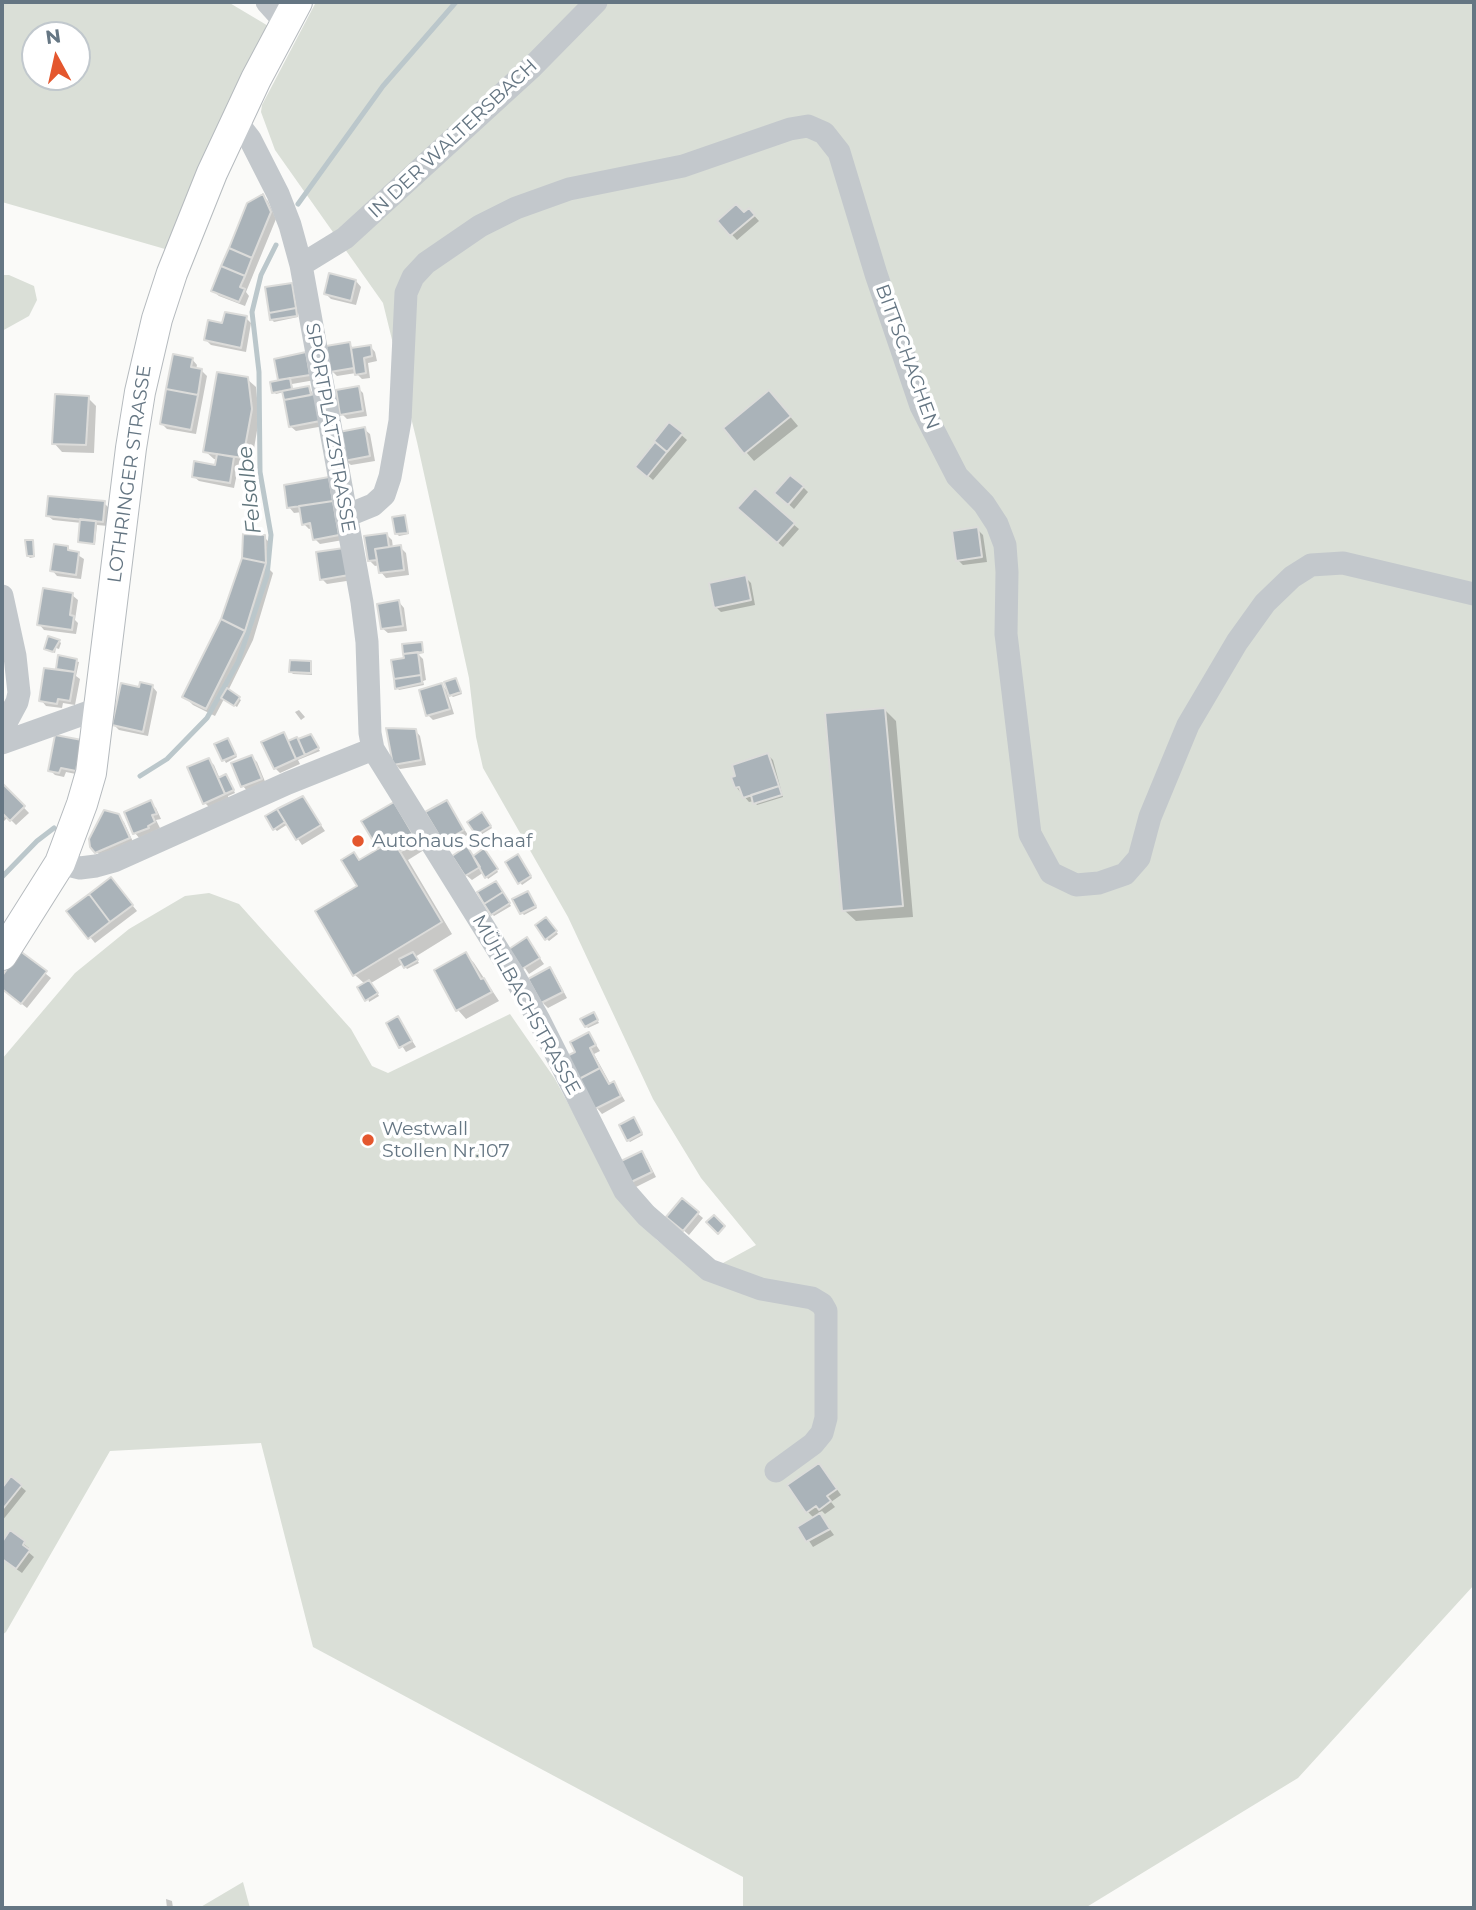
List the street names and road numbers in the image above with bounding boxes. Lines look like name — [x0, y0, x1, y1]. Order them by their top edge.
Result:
street label: IN DER WALTERSBACH — [364, 55, 542, 223]
street label: BITTSCHACHEN — [870, 281, 944, 433]
street label: SPORTPLATZSTRASSE — [300, 321, 360, 535]
street label: LOTHRINGER STRASSE — [103, 364, 157, 584]
street label: MÜHLBACHSTRASSE — [467, 911, 585, 1099]

